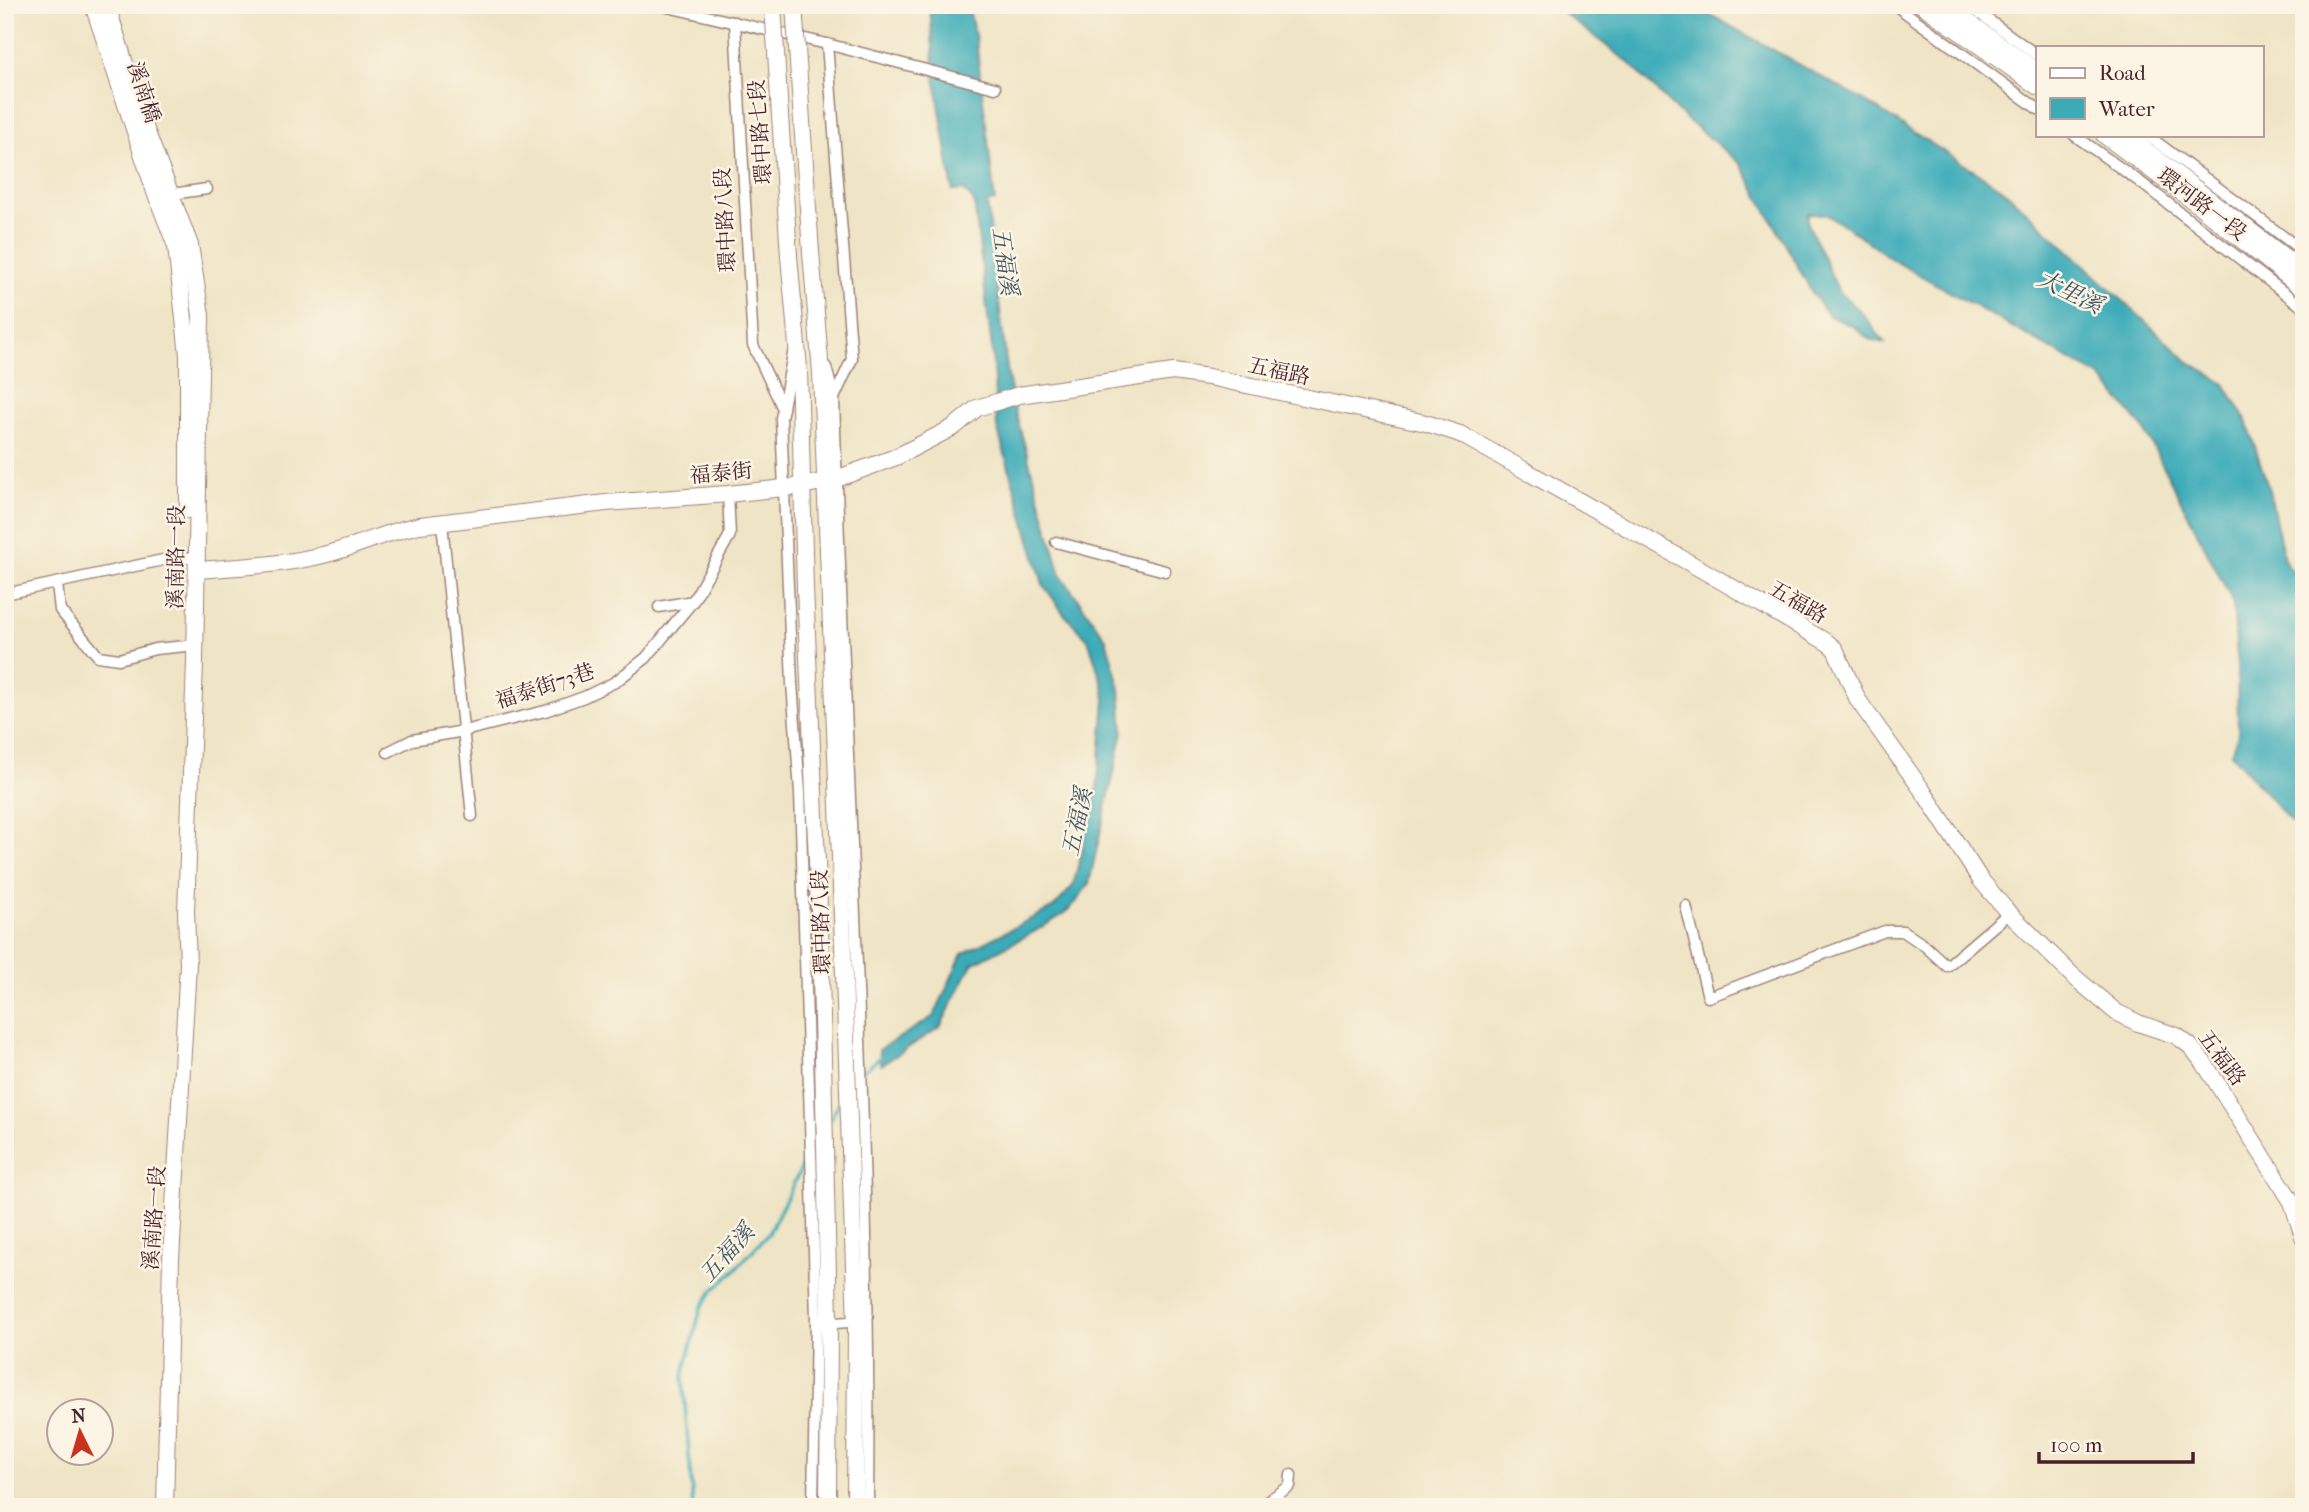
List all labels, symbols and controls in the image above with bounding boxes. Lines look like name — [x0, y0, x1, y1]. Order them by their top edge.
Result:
legend — [2036, 46, 2264, 136]
street label: 溪南橋 — [123, 58, 165, 126]
text: Road — [2099, 61, 2146, 85]
street label: 環中路七段 — [744, 79, 776, 185]
text: Water — [2098, 97, 2155, 121]
street label: 環河路一段 — [2153, 163, 2251, 245]
street label: 環中路八段 — [710, 167, 740, 273]
water label: 五福溪 — [987, 225, 1024, 300]
water label: 大里溪 — [2033, 265, 2110, 321]
street label: 五福路 — [1246, 353, 1312, 389]
street label: 福泰街 — [689, 458, 753, 488]
street label: 溪南路一段 — [163, 504, 189, 610]
street label: 五福路 — [1765, 576, 1831, 628]
street label: 福泰街73巷 — [492, 659, 598, 713]
water label: 五福溪 — [1057, 783, 1098, 859]
street label: 環中路八段 — [807, 869, 835, 975]
street label: 五福路 — [2193, 1026, 2251, 1090]
street label: 溪南路一段 — [138, 1165, 170, 1271]
water label: 五福溪 — [694, 1216, 762, 1288]
north arrow — [46, 1396, 116, 1466]
text: N — [70, 1404, 87, 1428]
scale bar — [2039, 1421, 2194, 1465]
text: 100 m — [2050, 1433, 2103, 1457]

